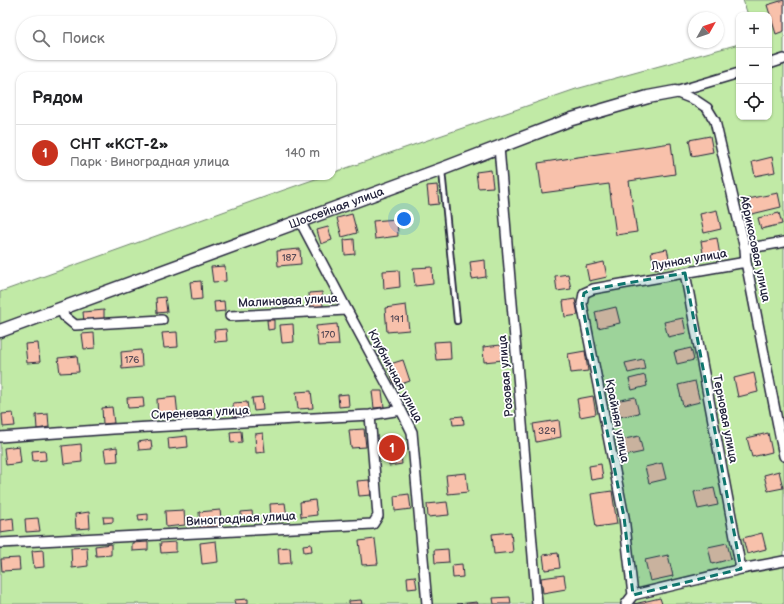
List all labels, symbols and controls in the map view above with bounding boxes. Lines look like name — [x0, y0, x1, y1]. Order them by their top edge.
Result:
north arrow — [688, 12, 724, 48]
map controls — [736, 12, 772, 120]
button: + — [736, 12, 772, 48]
search box — [16, 16, 336, 60]
icon: search — [30, 27, 52, 49]
text: Поиск — [62, 29, 105, 48]
button: − — [736, 48, 772, 84]
button: locate — [736, 84, 772, 120]
text: Рядом — [32, 88, 83, 108]
text: СНТ «КСТ-2» — [70, 135, 169, 154]
text: 1 — [42, 145, 48, 161]
text: 140 m — [285, 145, 320, 161]
text: Парк · Виноградная улица — [70, 154, 230, 170]
street label: Шоссейная улица — [286, 183, 386, 232]
street label: Абрикосовая улица — [736, 193, 774, 304]
your location — [394, 209, 414, 229]
street label: Лунная улица — [649, 246, 728, 274]
house number: 187 — [282, 252, 296, 264]
street label: Малиновая улица — [238, 291, 338, 311]
house number: 191 — [390, 313, 404, 325]
street label: Клубничная улица — [364, 327, 426, 425]
house number: 170 — [321, 329, 335, 341]
street label: Розовая улица — [495, 334, 517, 418]
house number: 176 — [125, 354, 139, 366]
street label: Терновая улица — [709, 373, 741, 465]
street label: Крайняя улица — [602, 378, 632, 464]
street label: Сиреневая улица — [151, 403, 249, 423]
house number: 329 — [538, 425, 556, 437]
pin: 1 — [379, 433, 405, 463]
street label: Виноградная улица — [186, 509, 296, 529]

